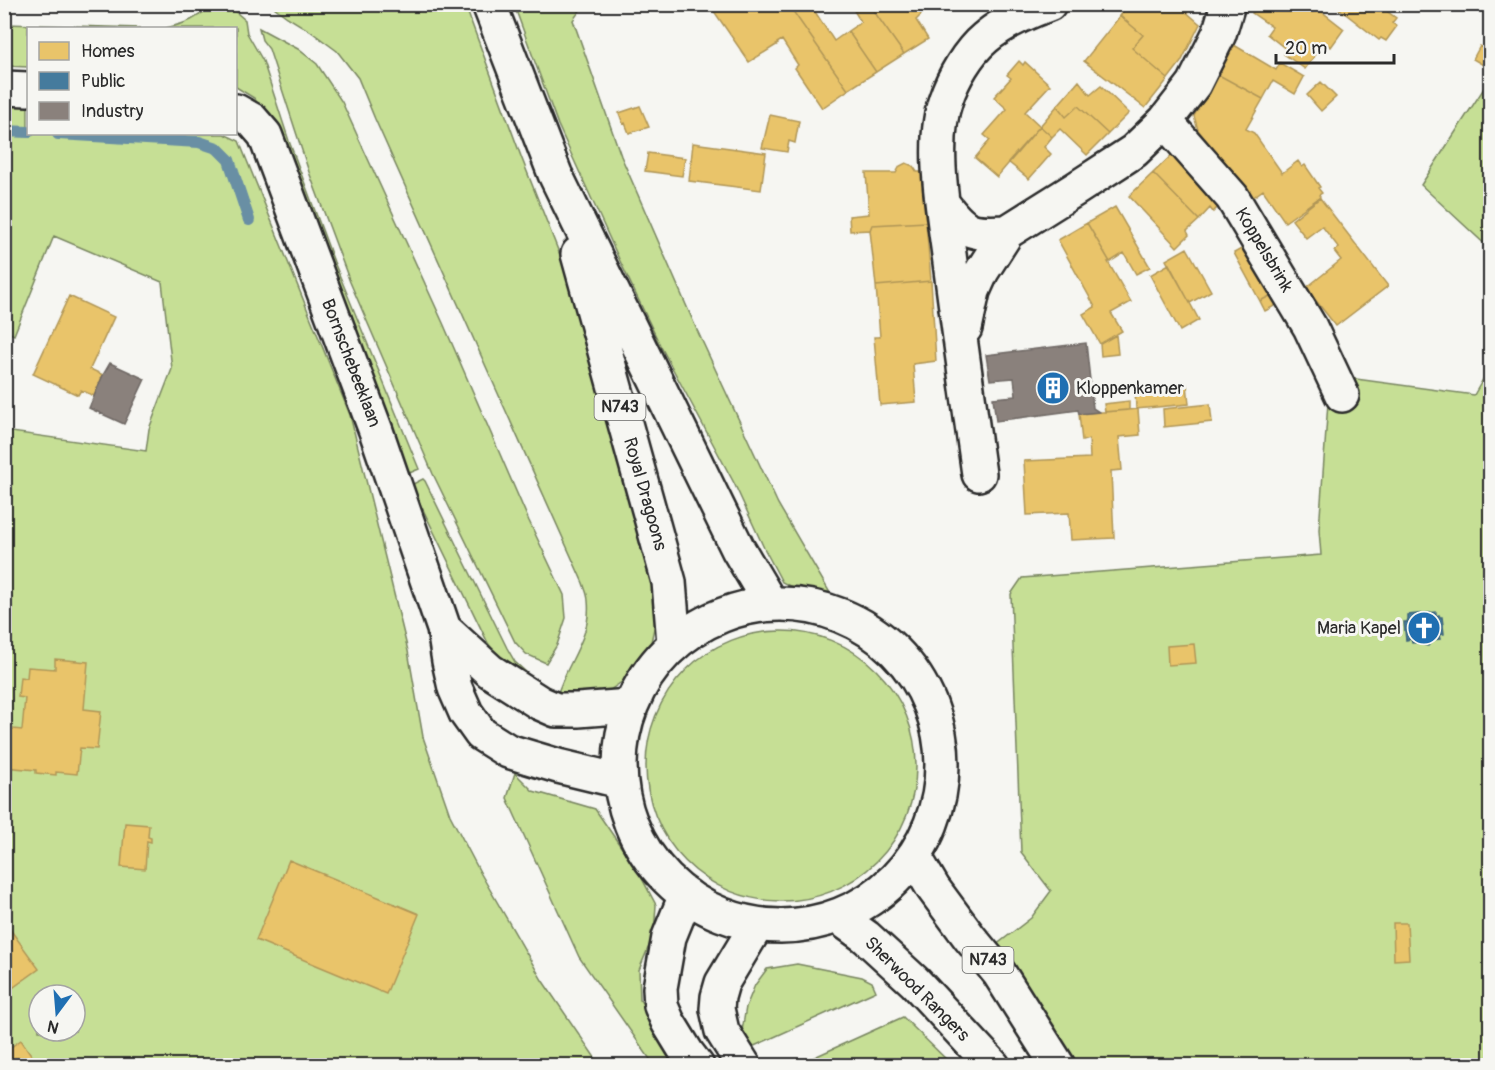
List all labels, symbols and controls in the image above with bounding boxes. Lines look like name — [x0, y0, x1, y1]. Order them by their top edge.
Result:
legend — [27, 27, 237, 135]
scale bar — [1276, 27, 1394, 65]
text: 20 m — [1285, 37, 1327, 60]
text: Homes — [81, 40, 134, 63]
text: Public — [81, 70, 125, 93]
text: Industry — [81, 100, 144, 123]
street label: Koppelsbrink — [1230, 203, 1299, 297]
street label: Bornschebeeklaan — [316, 296, 386, 430]
building icon: Kloppenkamer — [1035, 370, 1071, 406]
place label: Kloppenkamer — [1076, 377, 1184, 400]
road number: N743 — [594, 394, 646, 420]
street label: Royal Dragoons — [618, 435, 672, 553]
church icon: Maria Kapel — [1406, 610, 1442, 646]
place label: Maria Kapel — [1317, 617, 1401, 640]
street label: Sherwood Rangers — [860, 932, 974, 1046]
road number: N743 — [962, 947, 1014, 973]
north arrow — [27, 983, 87, 1043]
text: N — [45, 1015, 61, 1038]

